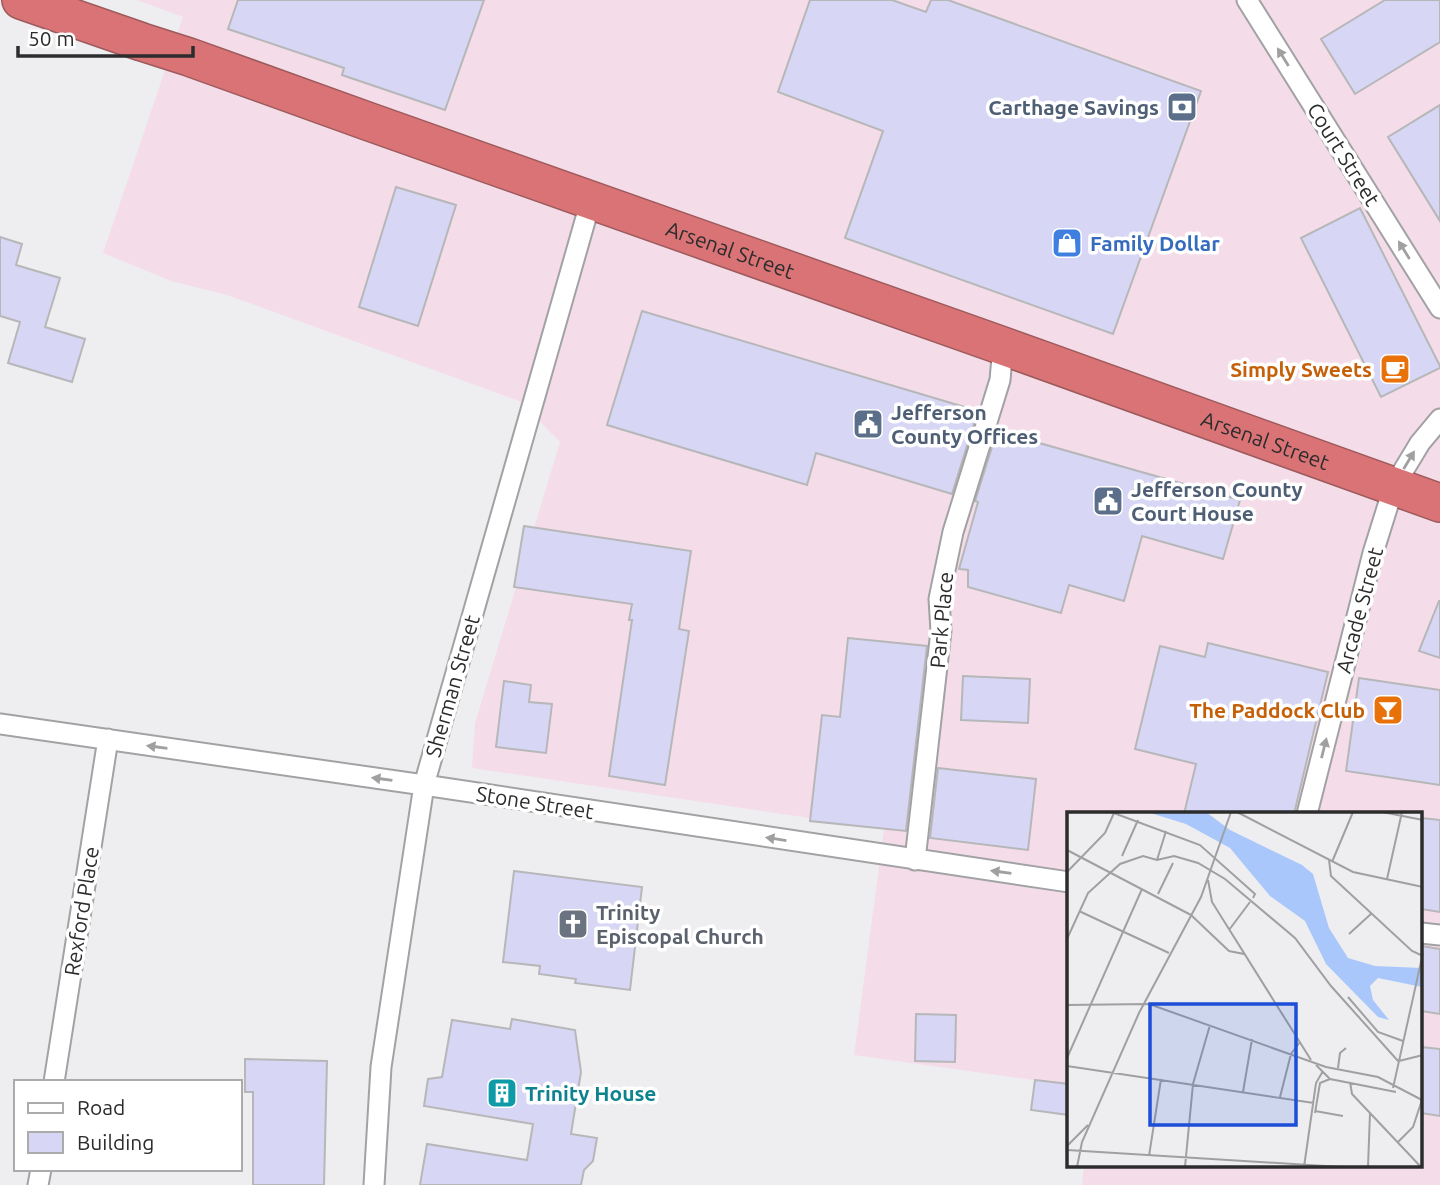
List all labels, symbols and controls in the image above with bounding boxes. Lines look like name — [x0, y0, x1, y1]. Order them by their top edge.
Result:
scale bar — [18, 14, 192, 58]
text: 50 m — [28, 26, 75, 50]
one-way arrow — [1277, 47, 1290, 66]
bank icon: Carthage Savings — [1165, 90, 1199, 124]
place label: Carthage Savings — [988, 95, 1159, 119]
street label: Court Street — [1303, 98, 1385, 210]
street label: Arsenal Street — [663, 216, 798, 283]
shop icon: Family Dollar — [1050, 226, 1084, 260]
place label: Family Dollar — [1090, 231, 1220, 255]
one-way arrow — [1397, 240, 1410, 259]
cafe icon: Simply Sweets — [1378, 352, 1412, 386]
place label: Simply Sweets — [1230, 357, 1372, 381]
place label: Jefferson County Offices — [891, 400, 1038, 448]
street label: Arsenal Street — [1198, 406, 1333, 474]
public building icon: Jefferson County Offices — [851, 407, 885, 441]
one-way arrow — [1403, 451, 1415, 470]
place label: Jefferson County Court House — [1131, 477, 1303, 525]
public building icon: Jefferson County Court House — [1091, 484, 1125, 518]
street label: Arcade Street — [1331, 544, 1387, 676]
street label: Park Place — [925, 571, 957, 669]
street label: Sherman Street — [420, 612, 484, 760]
bar icon: The Paddock Club — [1371, 693, 1405, 727]
place label: The Paddock Club — [1189, 698, 1365, 722]
one-way arrow — [1319, 737, 1330, 759]
one-way arrow — [146, 741, 168, 752]
one-way arrow — [371, 774, 393, 785]
street label: Stone Street — [475, 781, 595, 823]
inset map — [1067, 812, 1422, 1168]
one-way arrow — [765, 833, 787, 844]
street label: Rexford Place — [59, 845, 103, 977]
one-way arrow — [990, 866, 1012, 877]
place label: Trinity Episcopal Church — [596, 900, 764, 948]
church icon: Trinity Episcopal Church — [556, 907, 590, 941]
building icon: Trinity House — [485, 1076, 519, 1110]
legend — [14, 1080, 242, 1171]
place label: Trinity House — [525, 1081, 656, 1105]
text: Road — [77, 1095, 125, 1119]
text: Building — [77, 1130, 154, 1154]

